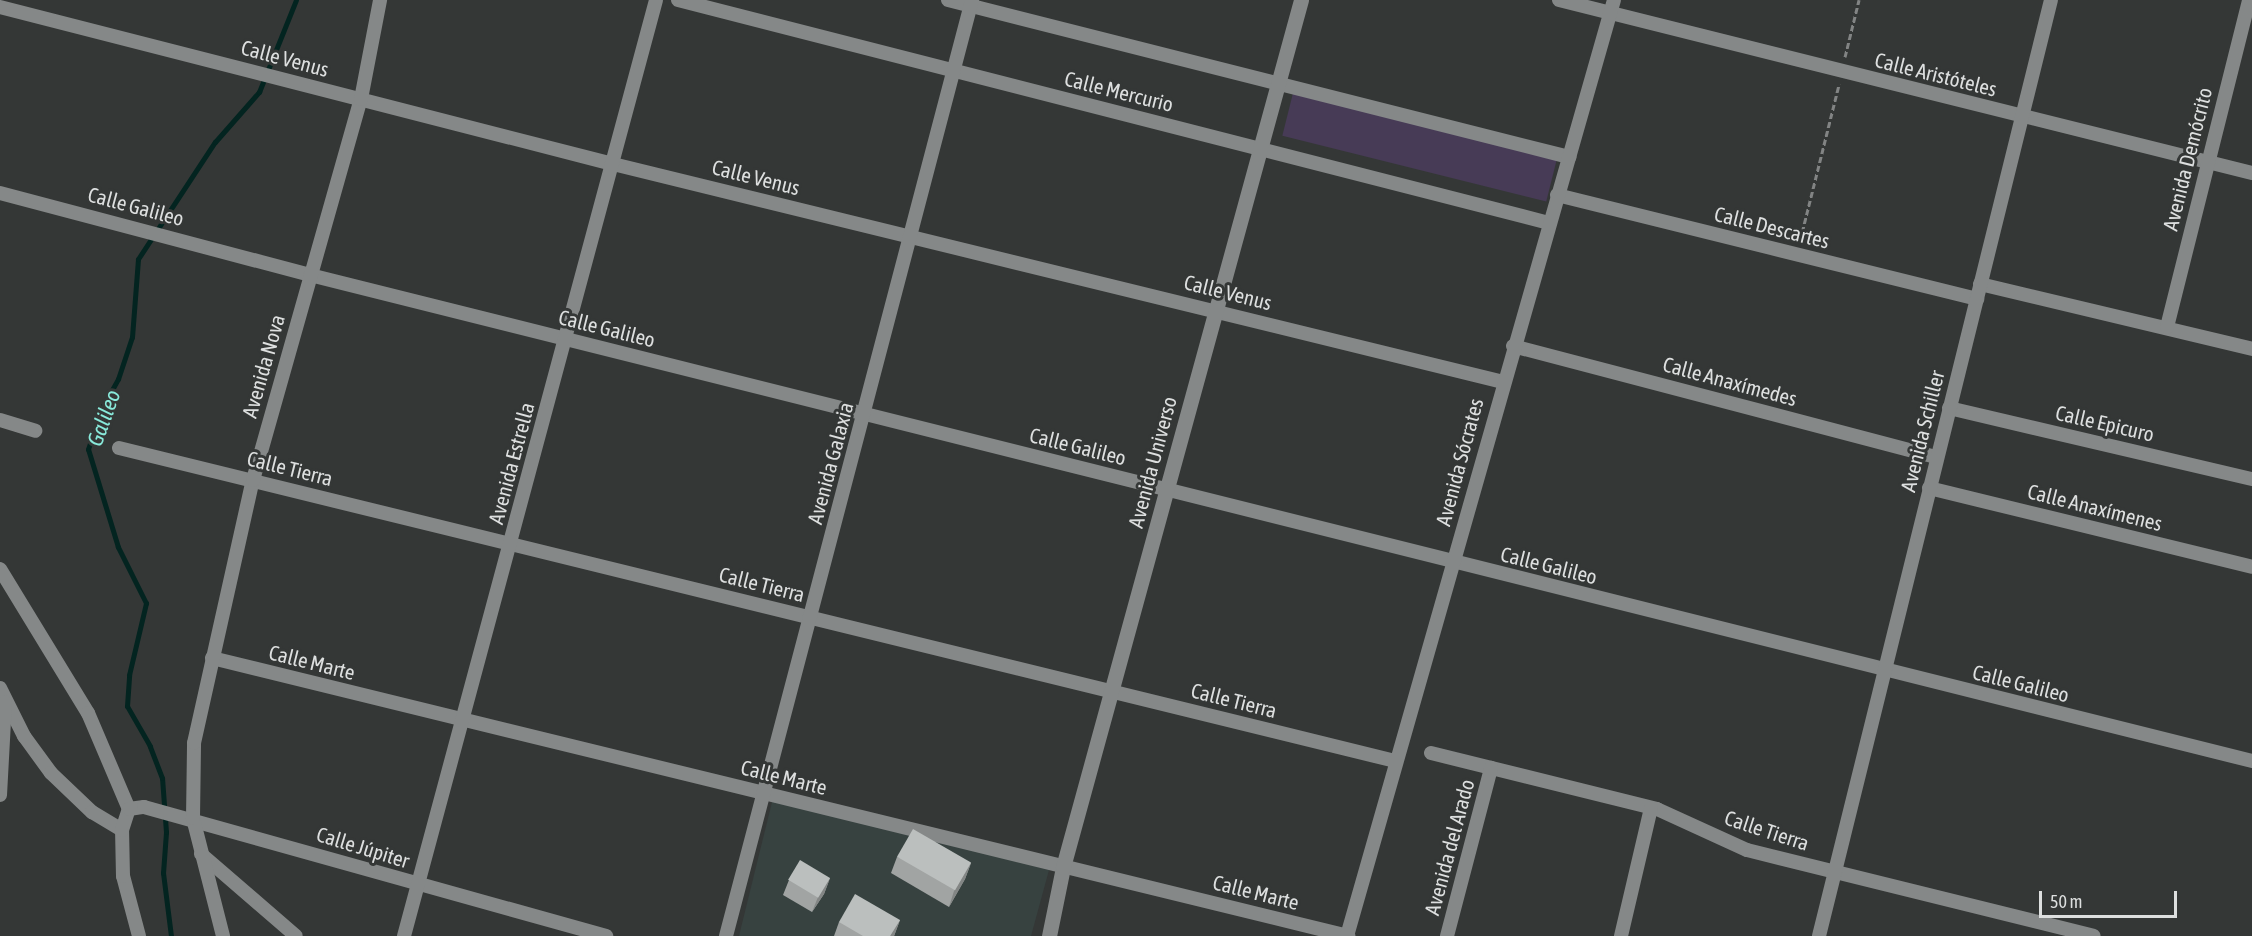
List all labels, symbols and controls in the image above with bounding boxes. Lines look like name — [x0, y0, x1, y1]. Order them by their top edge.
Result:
street label: Calle Venus — [239, 34, 331, 82]
street label: Calle Aristóteles — [1872, 47, 2000, 101]
street label: Calle Mercurio — [1062, 65, 1176, 117]
street label: Avenida Demócrito — [2157, 85, 2217, 233]
street label: Calle Venus — [710, 154, 802, 200]
street label: Calle Galileo — [85, 181, 187, 231]
street label: Calle Descartes — [1712, 201, 1832, 253]
street label: Calle Venus — [1182, 269, 1274, 315]
street label: Calle Galileo — [556, 304, 658, 352]
street label: Avenida Nova — [236, 312, 290, 420]
street label: Calle Anaxímedes — [1660, 351, 1800, 411]
street label: Avenida Schiller — [1895, 368, 1949, 494]
water label: Galileo — [82, 386, 126, 450]
street label: Avenida Universo — [1122, 394, 1182, 530]
street label: Avenida Sócrates — [1430, 396, 1488, 528]
street label: Avenida Estrella — [483, 399, 539, 527]
street label: Avenida Galaxia — [802, 399, 858, 527]
street label: Calle Epicuro — [2053, 399, 2157, 447]
street label: Calle Galileo — [1027, 422, 1129, 470]
street label: Calle Tierra — [245, 445, 335, 491]
street label: Calle Anaxímenes — [2025, 478, 2165, 536]
street label: Calle Galileo — [1498, 541, 1600, 589]
street label: Calle Tierra — [717, 561, 807, 607]
street label: Calle Marte — [266, 639, 358, 685]
street label: Calle Galileo — [1970, 659, 2072, 707]
street label: Calle Tierra — [1189, 677, 1279, 723]
street label: Calle Marte — [738, 754, 830, 800]
street label: Avenida del Arado — [1419, 776, 1479, 918]
street label: Calle Tierra — [1722, 805, 1812, 855]
street label: Calle Júpiter — [314, 821, 412, 873]
street label: Calle Marte — [1210, 869, 1302, 915]
scale bar — [2042, 879, 2180, 917]
text: 50 m — [2050, 891, 2082, 912]

